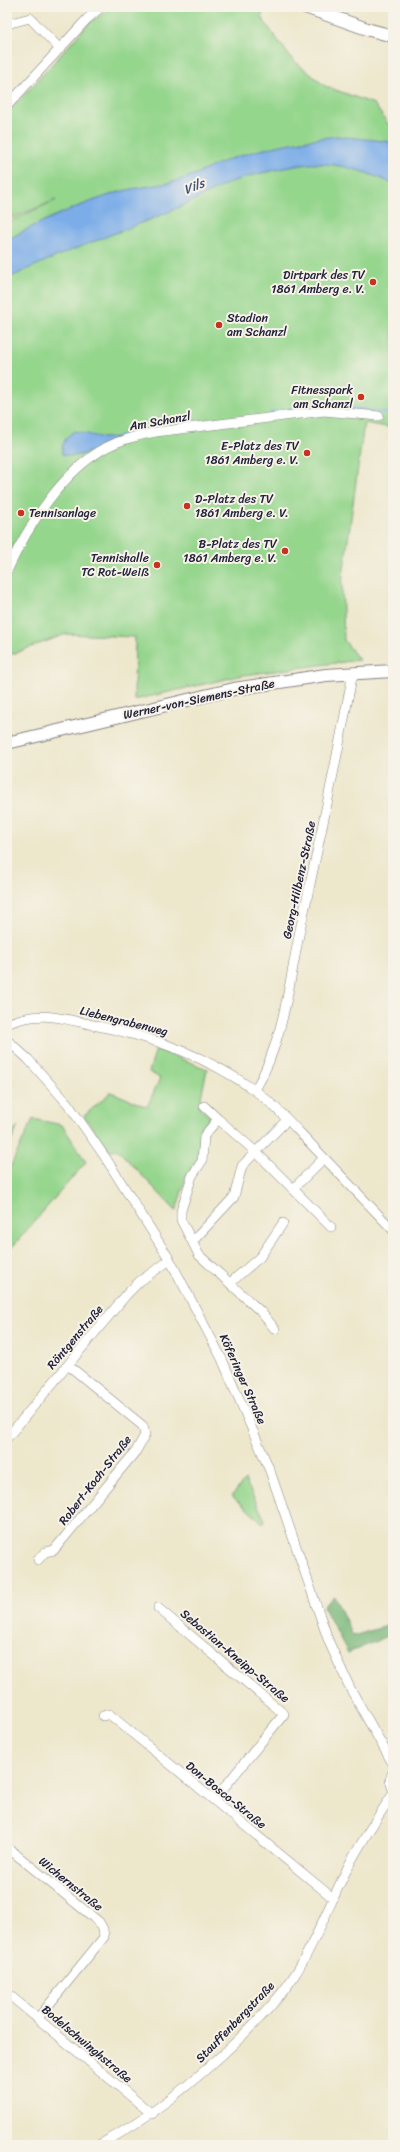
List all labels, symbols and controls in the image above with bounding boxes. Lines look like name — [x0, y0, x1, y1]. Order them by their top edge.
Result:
water label: Vils — [180, 171, 210, 201]
place label: Dirtpark des TV 1861 Amberg e. V. — [271, 264, 366, 300]
marker: Dirtpark des TV 1861 Amberg e. V. — [368, 277, 378, 287]
place label: Stadion am Schanzl — [227, 307, 287, 343]
marker: Stadion am Schanzl — [214, 320, 224, 330]
place label: Fitnesspark am Schanzl — [291, 379, 354, 415]
marker: Fitnesspark am Schanzl — [356, 392, 366, 402]
street label: Am Schanzl — [127, 405, 193, 437]
place label: E-Platz des TV 1861 Amberg e. V. — [205, 435, 300, 471]
marker: E-Platz des TV 1861 Amberg e. V. — [302, 448, 312, 458]
place label: D-Platz des TV 1861 Amberg e. V. — [195, 488, 289, 524]
marker: D-Platz des TV 1861 Amberg e. V. — [182, 501, 192, 511]
place label: Tennisanlage — [29, 502, 96, 524]
marker: Tennisanlage — [16, 508, 26, 518]
place label: B-Platz des TV 1861 Amberg e. V. — [183, 533, 278, 569]
marker: B-Platz des TV 1861 Amberg e. V. — [280, 546, 290, 556]
place label: Tennishalle TC Rot-Weiß — [81, 547, 149, 583]
marker: Tennishalle TC Rot-Weiß — [152, 560, 162, 570]
street label: Werner-von-Siemens-Straße — [121, 672, 277, 726]
street label: Georg-Hilbenz-Straße — [276, 819, 322, 941]
street label: Liebengrabenweg — [78, 999, 170, 1043]
street label: Röntgenstraße — [41, 1299, 109, 1374]
street label: Köferinger Straße — [213, 1330, 273, 1428]
street label: Robert-Koch-Straße — [53, 1430, 137, 1530]
street label: Sebastian-Kneipp-Straße — [175, 1603, 295, 1709]
street label: Don-Bosco-Straße — [181, 1755, 271, 1835]
street label: Wichernstraße — [34, 1851, 108, 1917]
street label: Stauffenbergstraße — [190, 1976, 280, 2068]
street label: Bodelschwinghstraße — [37, 1999, 137, 2089]

